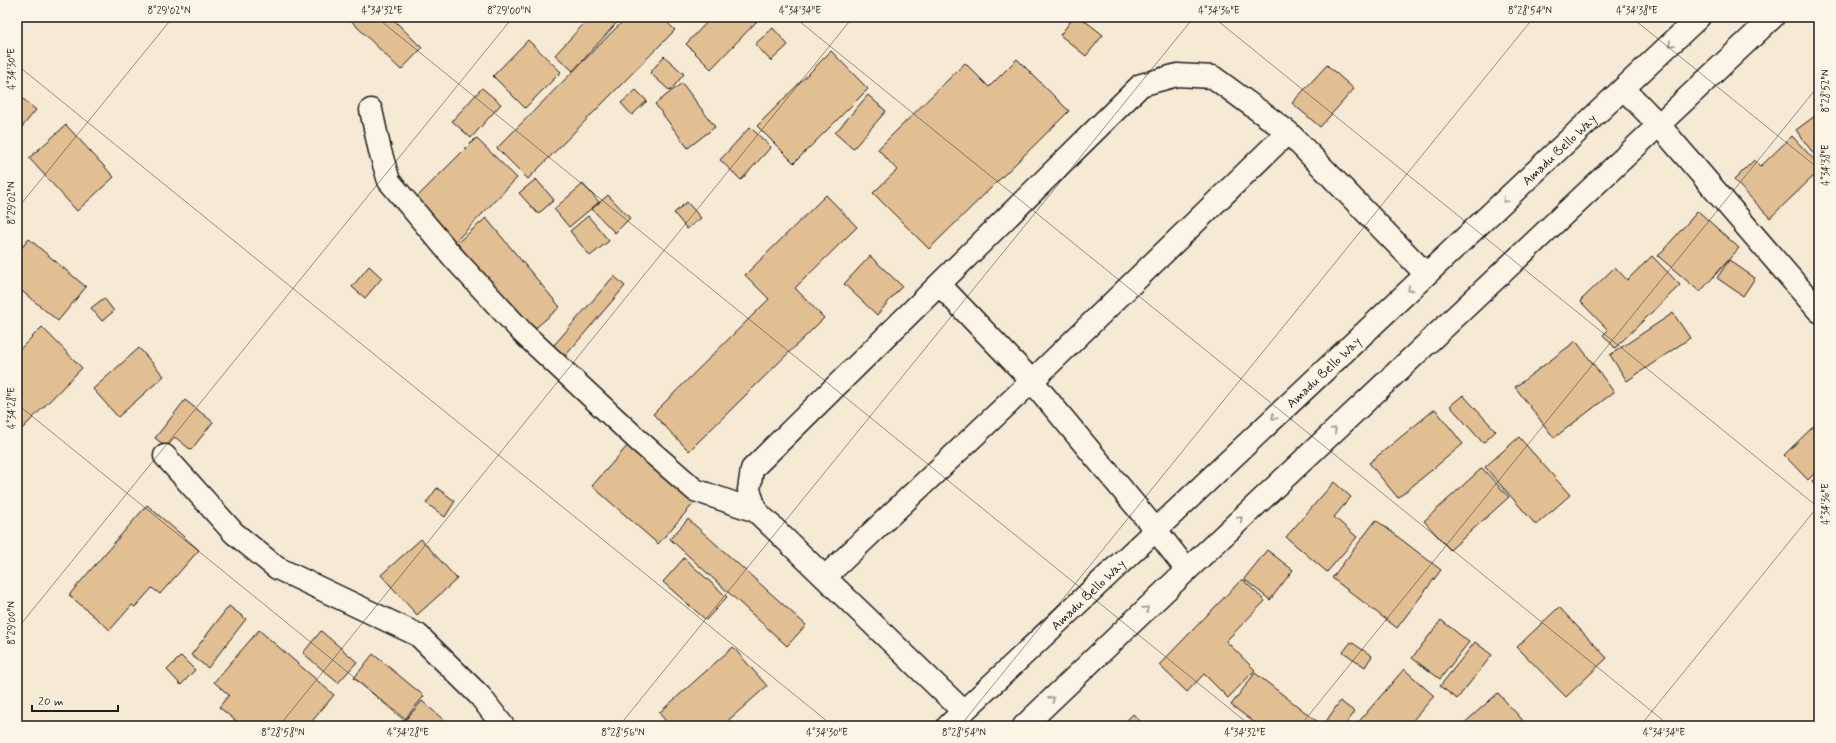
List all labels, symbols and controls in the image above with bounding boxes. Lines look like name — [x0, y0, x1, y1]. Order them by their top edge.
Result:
text: 8°29'02"N — [147, 4, 191, 18]
text: 4°34'32"E — [361, 4, 403, 18]
text: 8°29'00"N — [487, 4, 531, 18]
text: 4°34'34"E — [779, 4, 821, 18]
text: 4°34'36"E — [1198, 4, 1240, 18]
text: 8°28'54"N — [1508, 4, 1552, 18]
text: 4°34'38"E — [1616, 4, 1658, 18]
one-way arrow — [1668, 39, 1676, 47]
text: 4°34'30"E — [5, 48, 19, 90]
text: 8°28'52"N — [1819, 69, 1833, 113]
street label: Amadu Bello Way — [1519, 111, 1601, 190]
text: 4°34'38"E — [1819, 144, 1833, 186]
text: 8°29'02"N — [5, 181, 19, 225]
one-way arrow — [1502, 196, 1510, 203]
one-way arrow — [1407, 284, 1415, 292]
street label: Amadu Bello Way — [1283, 334, 1365, 412]
text: 4°34'28"E — [5, 387, 19, 429]
one-way arrow — [1272, 412, 1279, 419]
one-way arrow — [1330, 428, 1337, 435]
text: 4°34'36"E — [1819, 483, 1833, 525]
one-way arrow — [1235, 516, 1243, 524]
street label: Amadu Bello Way — [1048, 556, 1130, 635]
text: 8°29'00"N — [5, 601, 19, 645]
one-way arrow — [1141, 606, 1149, 614]
scale bar — [32, 687, 118, 713]
text: 20 m — [38, 694, 64, 710]
one-way arrow — [1047, 696, 1055, 704]
text: 8°28'58"N — [261, 726, 305, 740]
text: 4°34'28"E — [387, 726, 429, 740]
text: 8°28'56"N — [601, 726, 645, 740]
text: 4°34'30"E — [806, 726, 848, 740]
text: 8°28'54"N — [942, 726, 986, 740]
text: 4°34'32"E — [1224, 726, 1266, 740]
text: 4°34'34"E — [1643, 726, 1685, 740]

